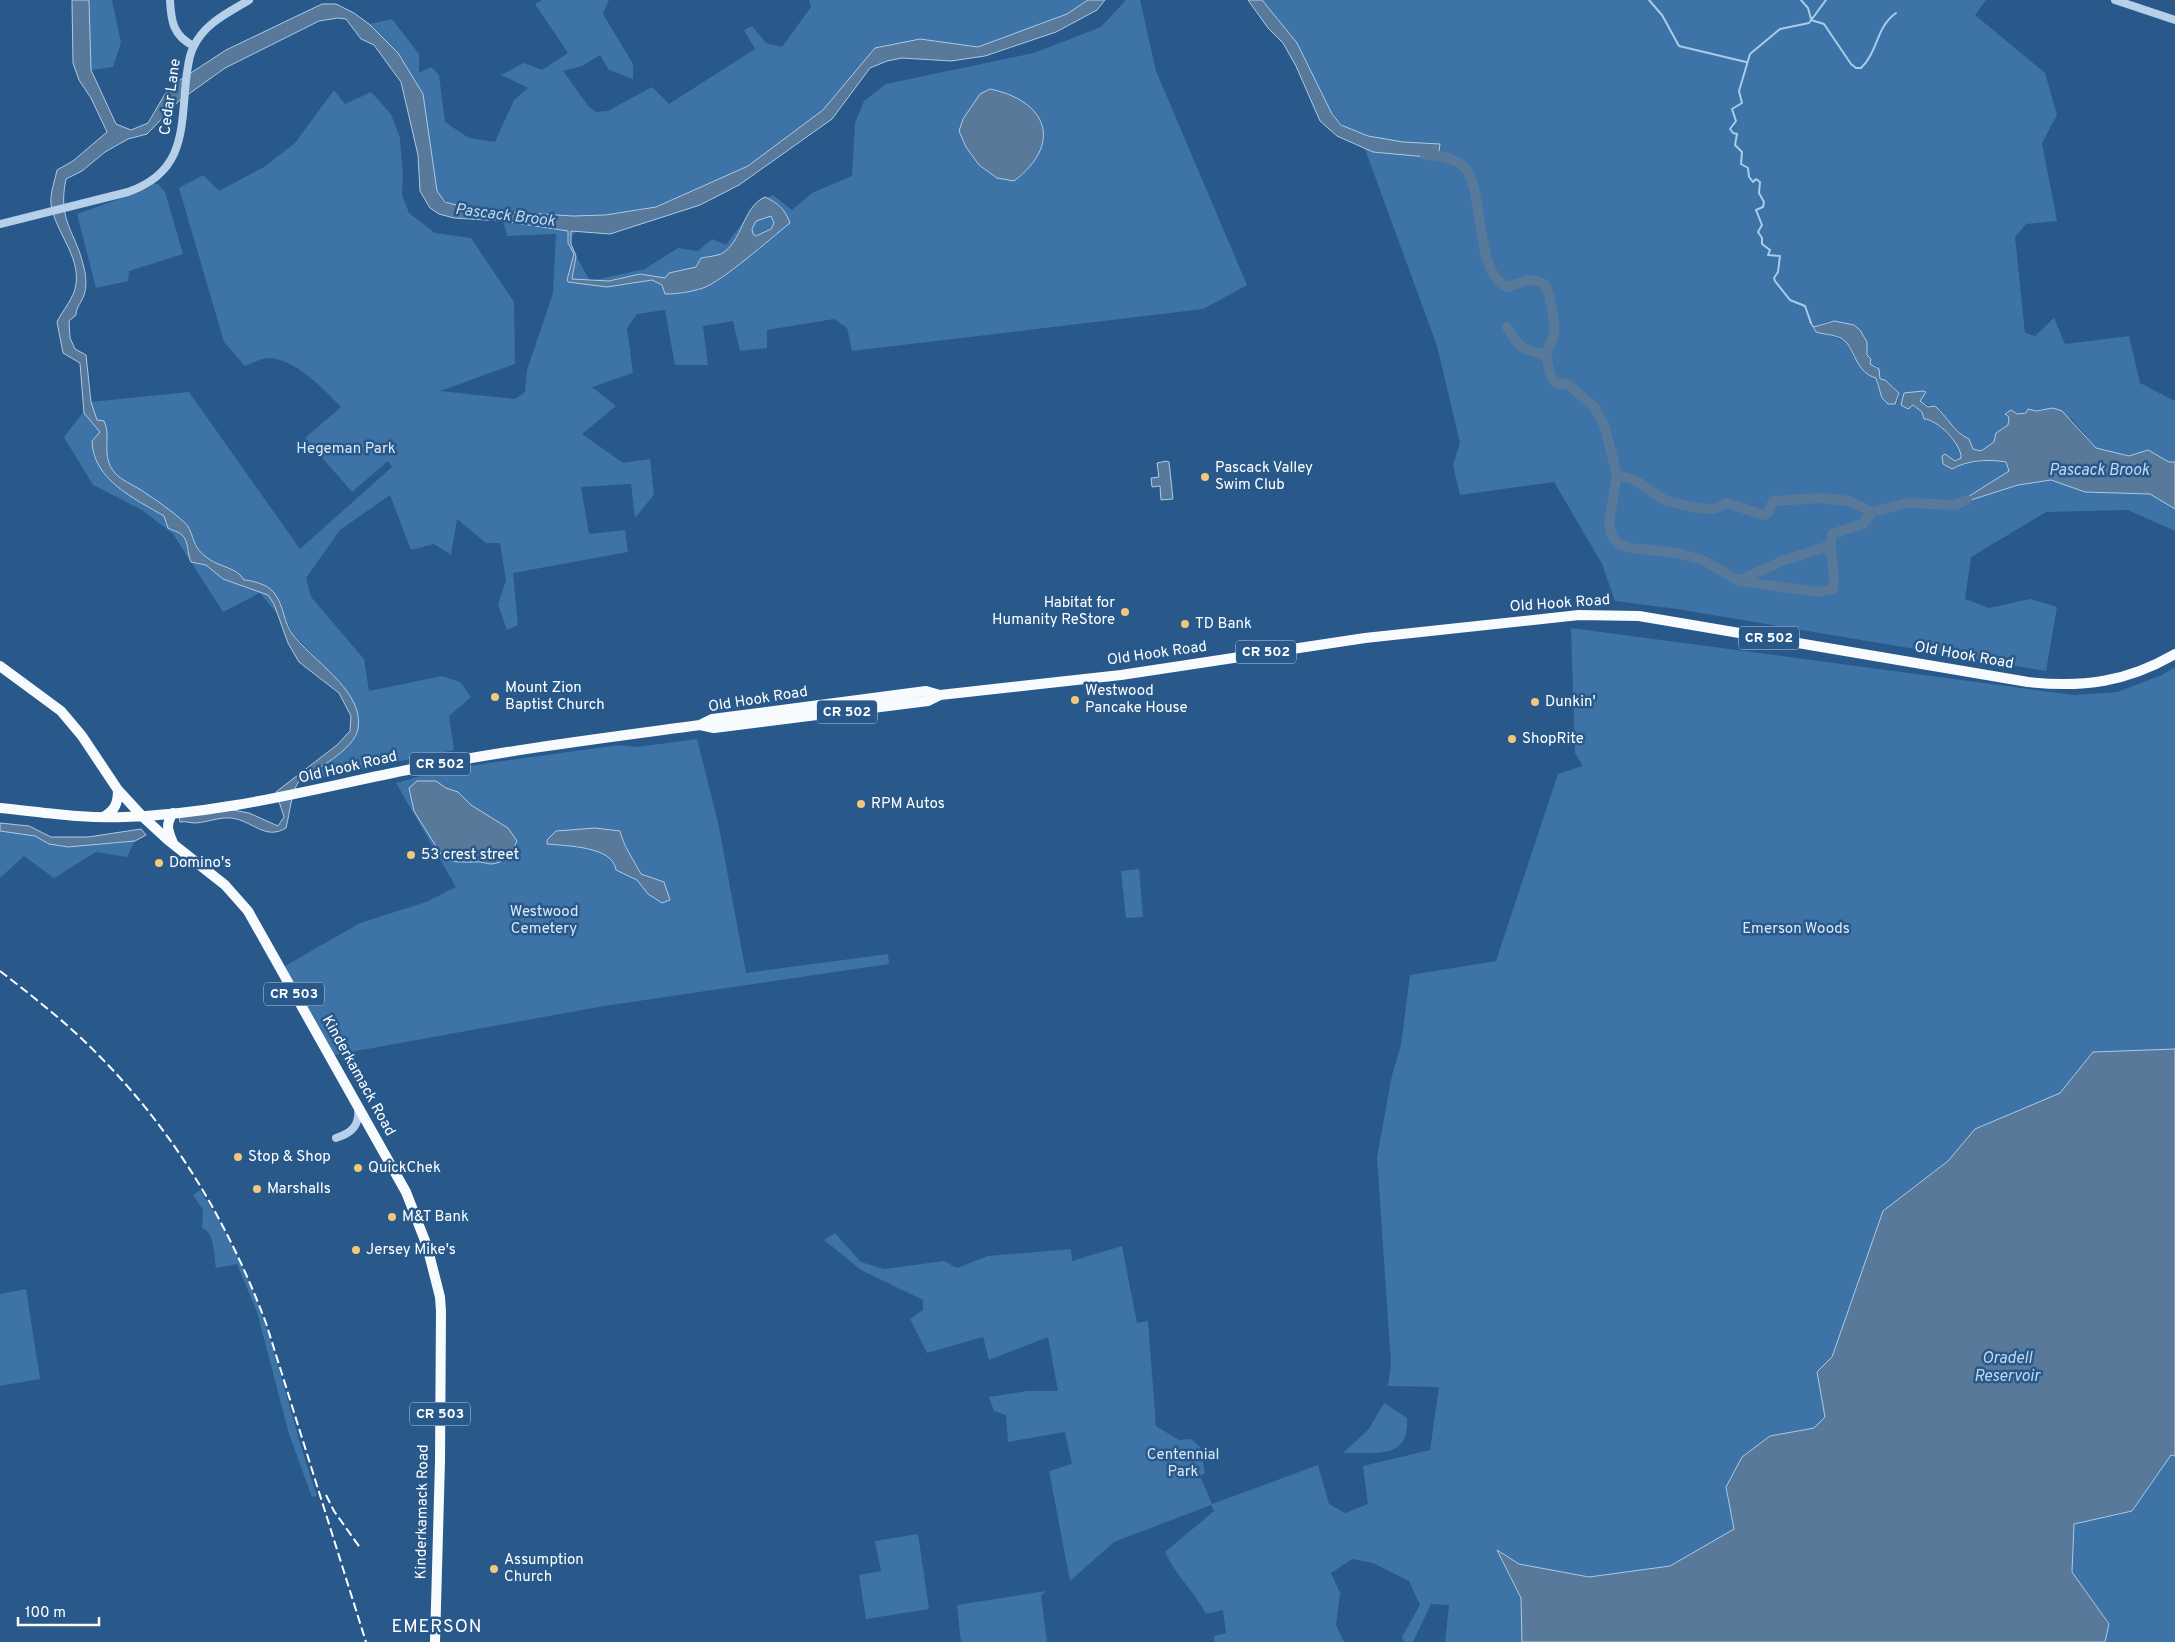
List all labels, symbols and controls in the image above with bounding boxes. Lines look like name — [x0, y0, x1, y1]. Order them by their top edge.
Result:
street label: Cedar Lane — [156, 57, 186, 137]
water label: Pascack Brook — [454, 200, 557, 232]
park label: Hegeman Park — [296, 440, 396, 459]
place label: Pascack Valley Swim Club — [1215, 459, 1313, 495]
water label: Pascack Brook — [2049, 461, 2150, 481]
marker: Pascack Valley Swim Club — [1199, 471, 1211, 483]
street label: Old Hook Road — [1509, 591, 1611, 617]
place label: Habitat for Humanity ReStore — [992, 594, 1115, 630]
marker: Habitat for Humanity ReStore — [1119, 606, 1131, 618]
place label: TD Bank — [1195, 615, 1252, 634]
marker: TD Bank — [1179, 618, 1191, 630]
road number: CR 502 — [1739, 626, 1799, 650]
street label: Old Hook Road — [1106, 638, 1208, 670]
street label: Old Hook Road — [1913, 638, 2015, 674]
road number: CR 502 — [1236, 640, 1296, 664]
place label: Mount Zion Baptist Church — [505, 679, 605, 715]
place label: Westwood Pancake House — [1085, 682, 1188, 718]
street label: Old Hook Road — [707, 683, 809, 717]
marker: Mount Zion Baptist Church — [489, 691, 501, 703]
place label: Dunkin' — [1545, 693, 1596, 712]
marker: Westwood Pancake House — [1069, 694, 1081, 706]
marker: Dunkin' — [1529, 696, 1541, 708]
road number: CR 502 — [817, 700, 877, 724]
place label: ShopRite — [1522, 730, 1584, 749]
marker: ShopRite — [1506, 733, 1518, 745]
street label: Old Hook Road — [297, 747, 399, 789]
road number: CR 502 — [410, 752, 470, 776]
place label: RPM Autos — [871, 795, 945, 814]
marker: RPM Autos — [855, 798, 867, 810]
place label: 53 crest street — [421, 846, 519, 865]
marker: 53 crest street — [405, 849, 417, 861]
place label: Domino's — [169, 854, 231, 873]
marker: Domino's — [153, 857, 165, 869]
park label: Westwood Cemetery — [510, 903, 578, 939]
park label: Emerson Woods — [1742, 920, 1850, 939]
road number: CR 503 — [264, 982, 324, 1006]
street label: Kinderkamack Road — [317, 1012, 399, 1140]
place label: Stop & Shop — [248, 1148, 331, 1167]
marker: Stop & Shop — [232, 1151, 244, 1163]
place label: QuickChek — [368, 1159, 441, 1178]
marker: QuickChek — [352, 1162, 364, 1174]
place label: Marshalls — [267, 1180, 331, 1199]
marker: Marshalls — [251, 1183, 263, 1195]
place label: M&T Bank — [402, 1208, 469, 1227]
marker: M&T Bank — [386, 1211, 398, 1223]
place label: Jersey Mike's — [366, 1241, 456, 1260]
marker: Jersey Mike's — [350, 1244, 362, 1256]
water label: Oradell Reservoir — [1974, 1349, 2042, 1387]
road number: CR 503 — [410, 1402, 470, 1426]
street label: Kinderkamack Road — [412, 1444, 434, 1580]
park label: Centennial Park — [1147, 1446, 1219, 1482]
place label: Assumption Church — [504, 1551, 584, 1587]
marker: Assumption Church — [488, 1563, 500, 1575]
scale bar — [18, 1594, 99, 1626]
text: 100 m — [25, 1604, 66, 1623]
district label: EMERSON — [392, 1616, 482, 1639]

